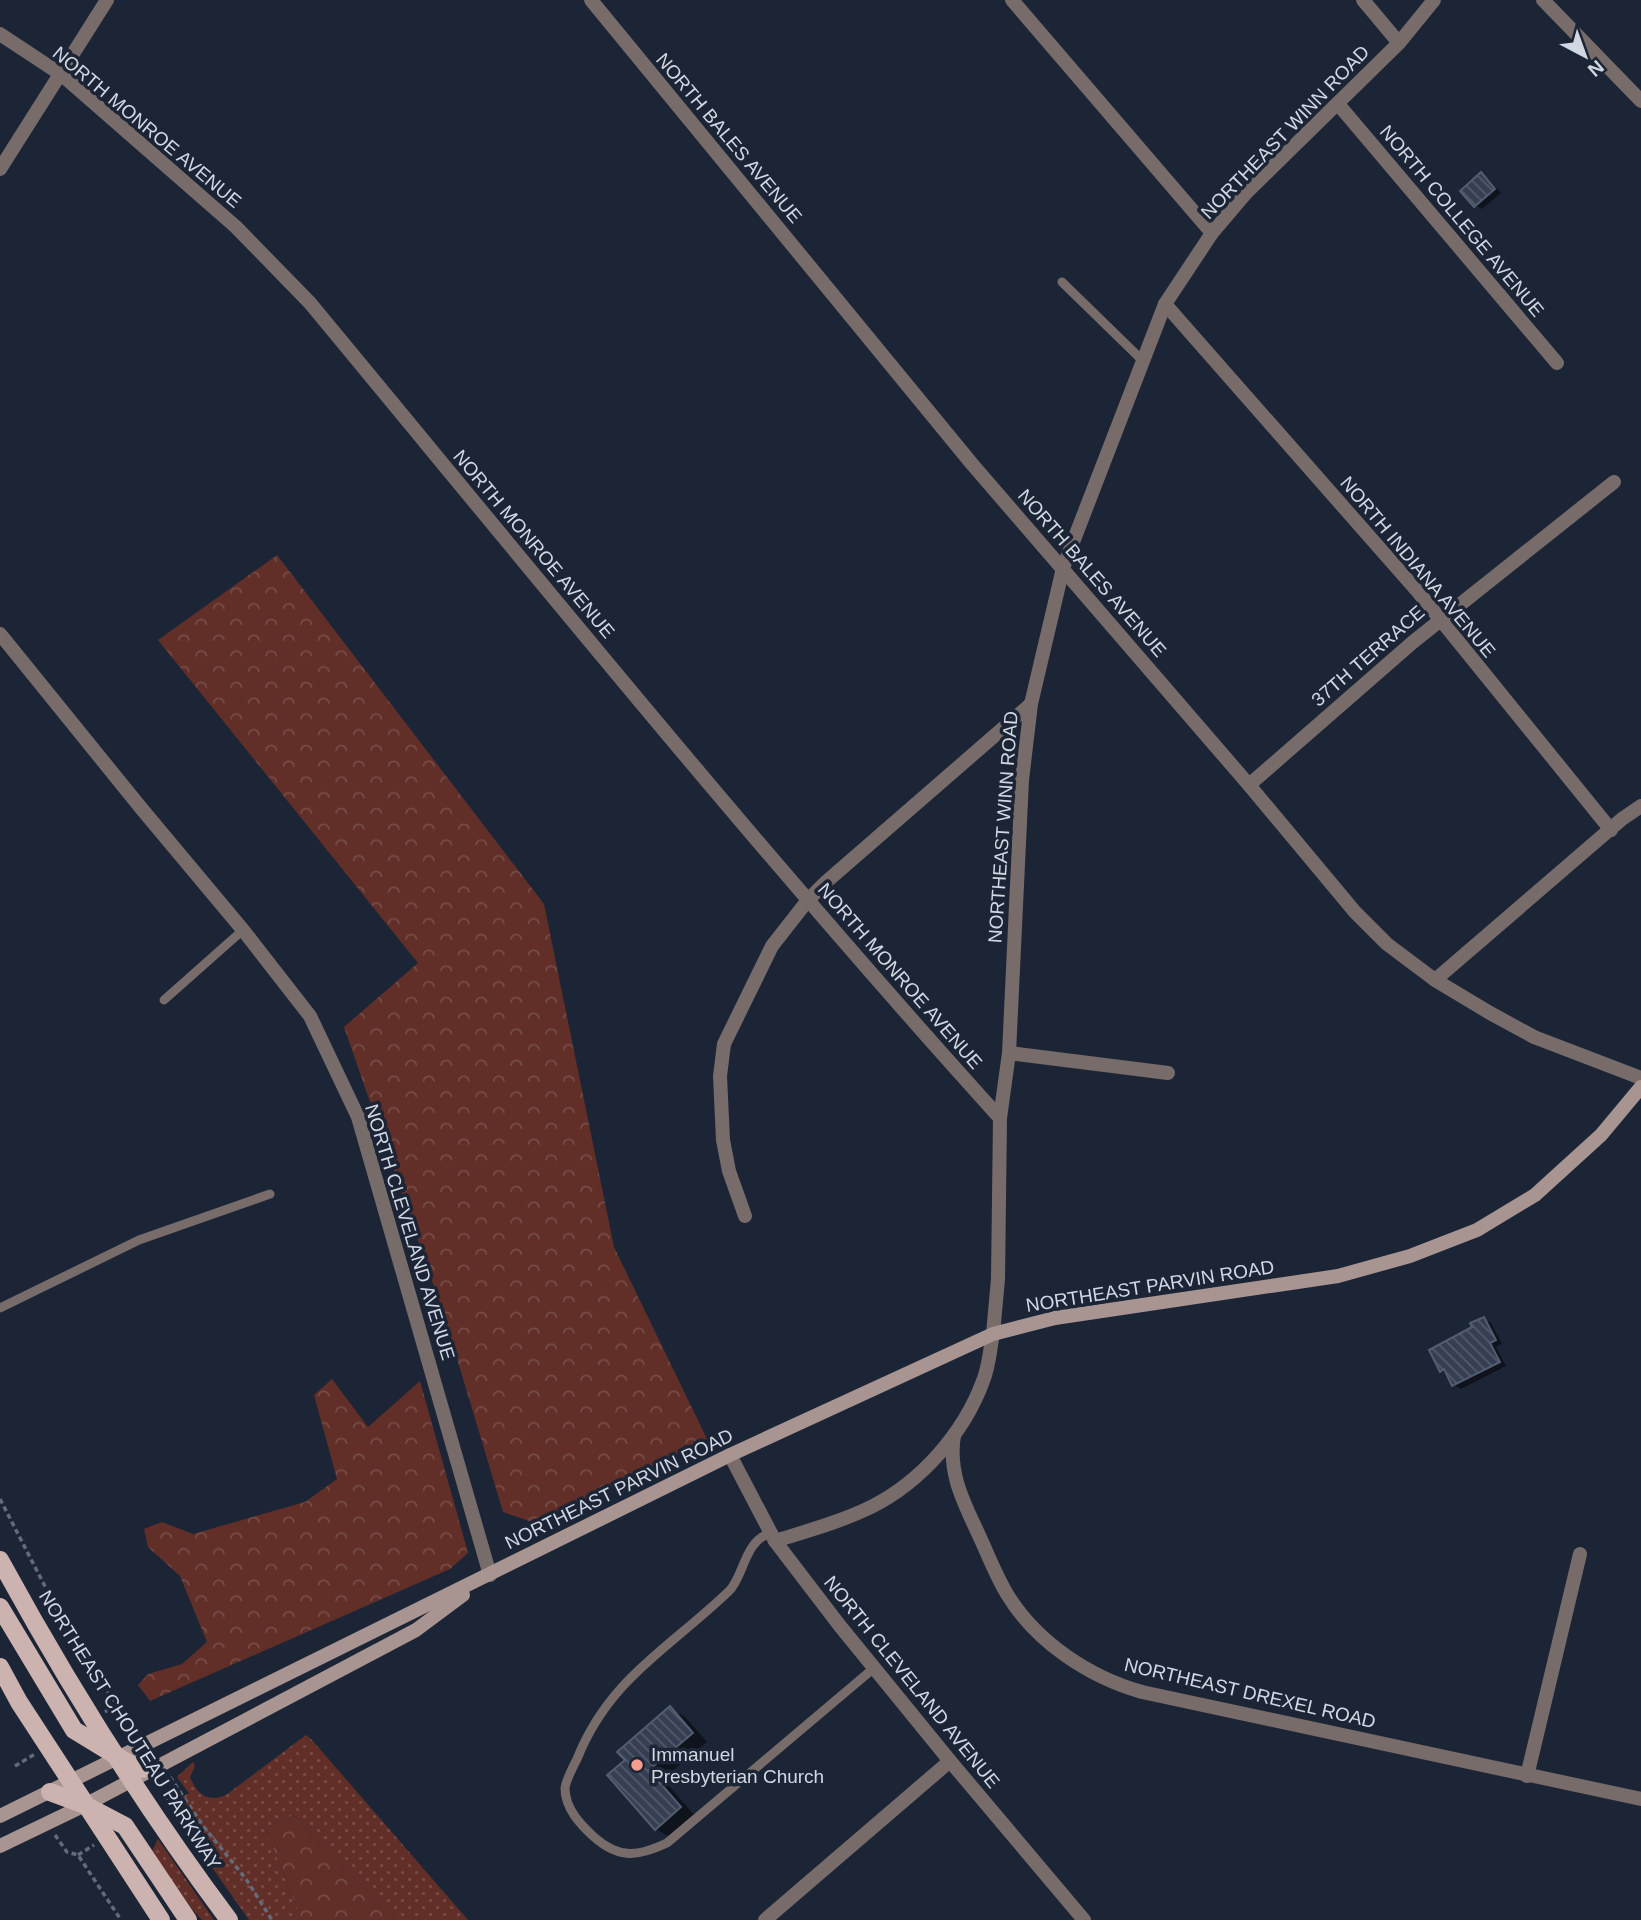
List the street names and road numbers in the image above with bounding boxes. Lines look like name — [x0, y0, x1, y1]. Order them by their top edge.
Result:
street label: NORTHEAST WINN ROAD — [1197, 41, 1373, 223]
street label: NORTH MONROE AVENUE — [49, 42, 245, 212]
street label: NORTH BALES AVENUE — [652, 49, 806, 227]
street label: NORTH COLLEGE AVENUE — [1376, 121, 1548, 321]
street label: NORTH MONROE AVENUE — [449, 446, 619, 642]
street label: NORTH INDIANA AVENUE — [1336, 472, 1500, 662]
street label: NORTH BALES AVENUE — [1014, 485, 1170, 661]
street label: 37TH TERRACE — [1307, 601, 1429, 711]
street label: NORTHEAST WINN ROAD — [984, 710, 1022, 944]
street label: NORTH MONROE AVENUE — [814, 879, 986, 1073]
street label: NORTH CLEVELAND AVENUE — [361, 1102, 459, 1362]
street label: NORTHEAST PARVIN ROAD — [1024, 1256, 1276, 1316]
street label: NORTHEAST PARVIN ROAD — [502, 1425, 736, 1553]
street label: NORTH CLEVELAND AVENUE — [820, 1572, 1004, 1792]
street label: NORTHEAST CHOUTEAU PARKWAY — [35, 1587, 225, 1874]
street label: NORTHEAST DREXEL ROAD — [1122, 1654, 1378, 1732]

